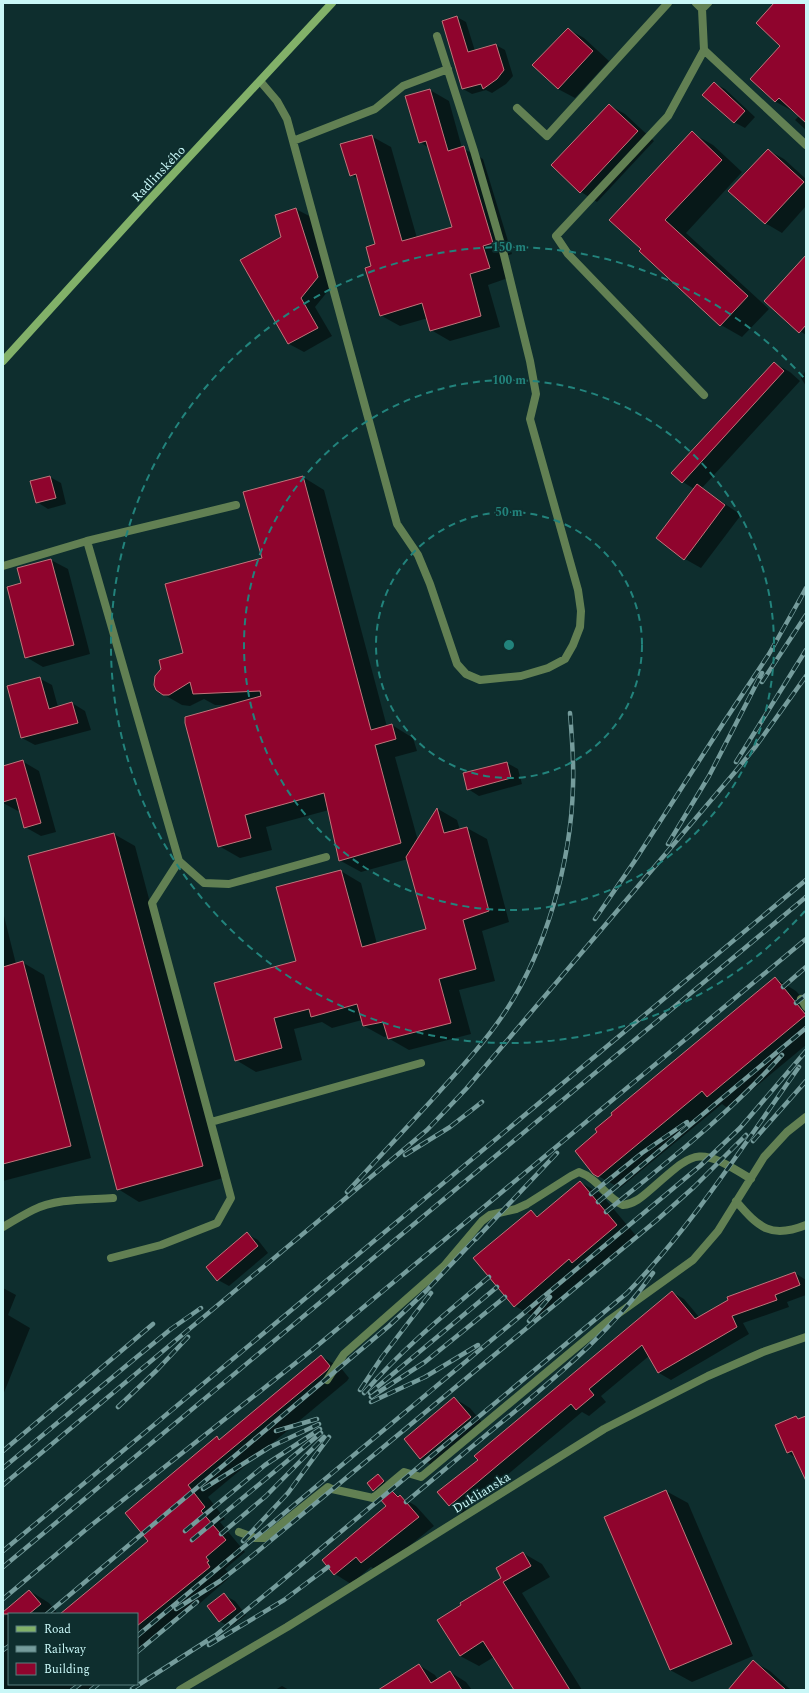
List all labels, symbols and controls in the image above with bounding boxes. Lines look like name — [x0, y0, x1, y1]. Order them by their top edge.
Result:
street label: Radlinského — [127, 141, 190, 207]
text: 150 m — [492, 238, 526, 257]
text: 100 m — [492, 371, 526, 390]
text: 50 m — [495, 503, 523, 522]
centre of rings — [502, 638, 516, 652]
street label: Duklianska — [449, 1467, 515, 1519]
legend — [8, 1613, 138, 1685]
text: Road — [44, 1620, 71, 1639]
text: Railway — [44, 1640, 87, 1659]
text: Building — [44, 1660, 90, 1679]

